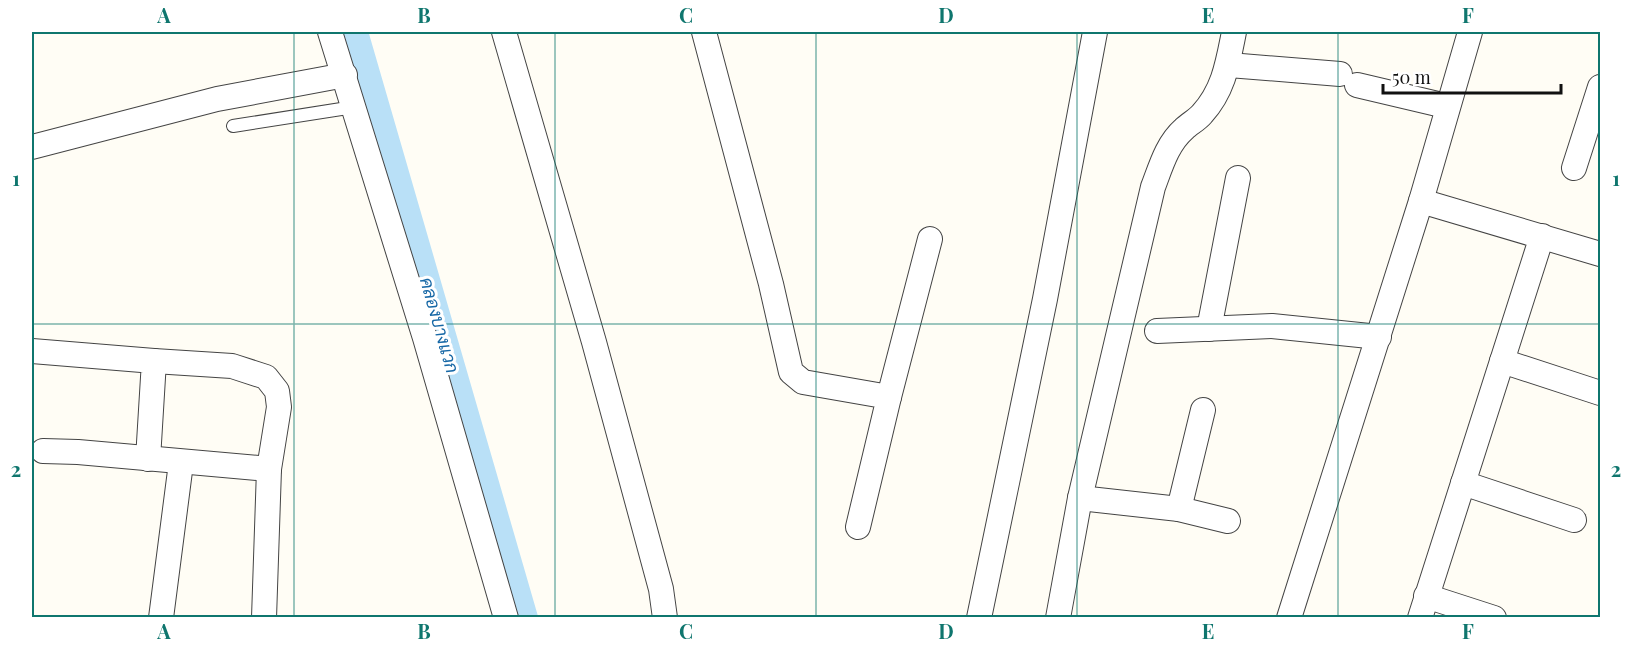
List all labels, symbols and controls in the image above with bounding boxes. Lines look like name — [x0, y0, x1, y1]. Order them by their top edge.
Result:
text: A — [156, 1, 171, 28]
text: B — [417, 1, 431, 28]
text: C — [679, 1, 693, 28]
text: D — [938, 1, 954, 28]
text: E — [1202, 1, 1214, 28]
text: F — [1462, 1, 1474, 28]
scale bar — [1383, 57, 1562, 95]
text: 50 m — [1392, 65, 1431, 89]
text: 1 — [12, 164, 20, 191]
text: 1 — [1612, 164, 1620, 191]
water label: คลองบางแวก — [415, 274, 465, 376]
text: 2 — [11, 455, 21, 482]
text: 2 — [1611, 455, 1621, 482]
text: A — [156, 617, 171, 644]
text: B — [417, 617, 431, 644]
text: C — [679, 617, 693, 644]
text: D — [938, 617, 954, 644]
text: E — [1202, 617, 1214, 644]
text: F — [1462, 617, 1474, 644]

